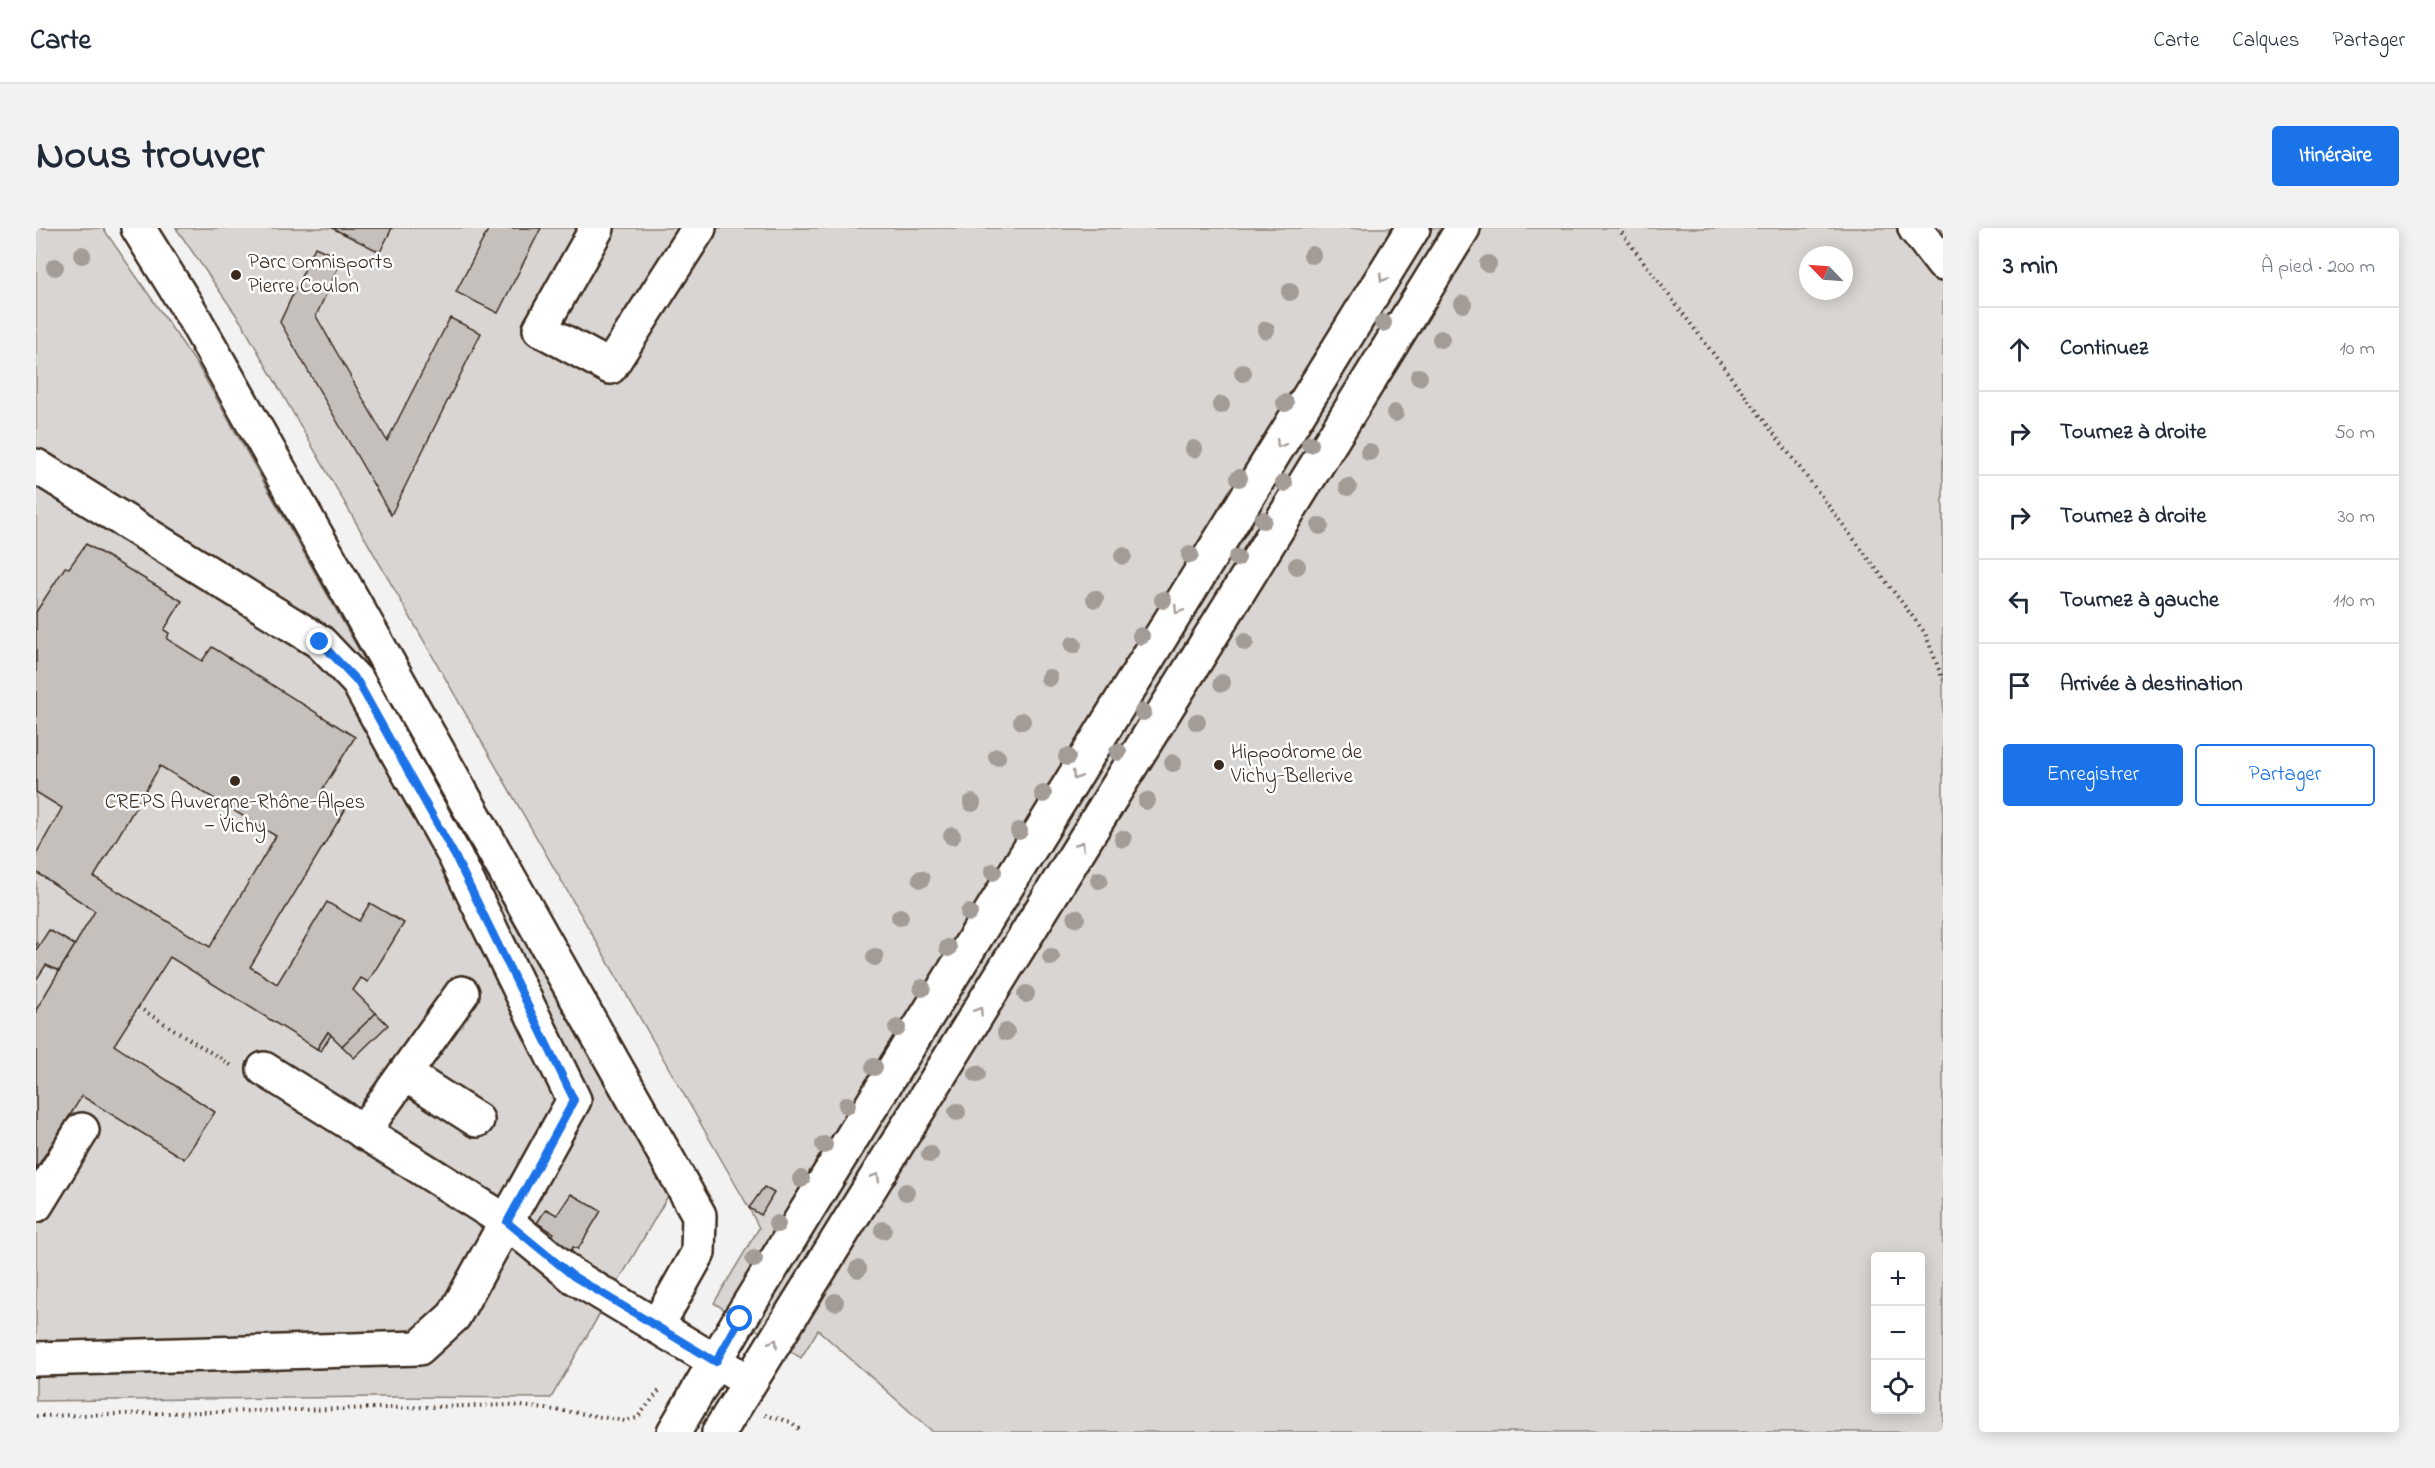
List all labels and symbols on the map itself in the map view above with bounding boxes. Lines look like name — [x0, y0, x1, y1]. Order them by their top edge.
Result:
north arrow — [1799, 246, 1853, 300]
place label: Parc Omnisports Pierre Coulon — [248, 248, 393, 302]
marker: Parc Omnisports Pierre Coulon — [229, 268, 243, 282]
one-way arrow — [1378, 272, 1390, 282]
one-way arrow — [1276, 438, 1288, 448]
one-way arrow — [1174, 604, 1186, 614]
route end — [306, 628, 332, 654]
place label: Hippodrome de Vichy-Bellerive — [1230, 738, 1363, 794]
marker: Hippodrome de Vichy-Bellerive — [1212, 758, 1226, 772]
one-way arrow — [1071, 770, 1083, 780]
marker: CREPS Auvergne-Rhône-Alpes — Vichy — [228, 774, 242, 788]
place label: CREPS Auvergne-Rhône-Alpes — Vichy — [105, 788, 365, 844]
one-way arrow — [1074, 841, 1086, 851]
one-way arrow — [971, 1007, 983, 1017]
one-way arrow — [869, 1173, 881, 1183]
route start — [726, 1305, 752, 1331]
one-way arrow — [766, 1339, 778, 1349]

